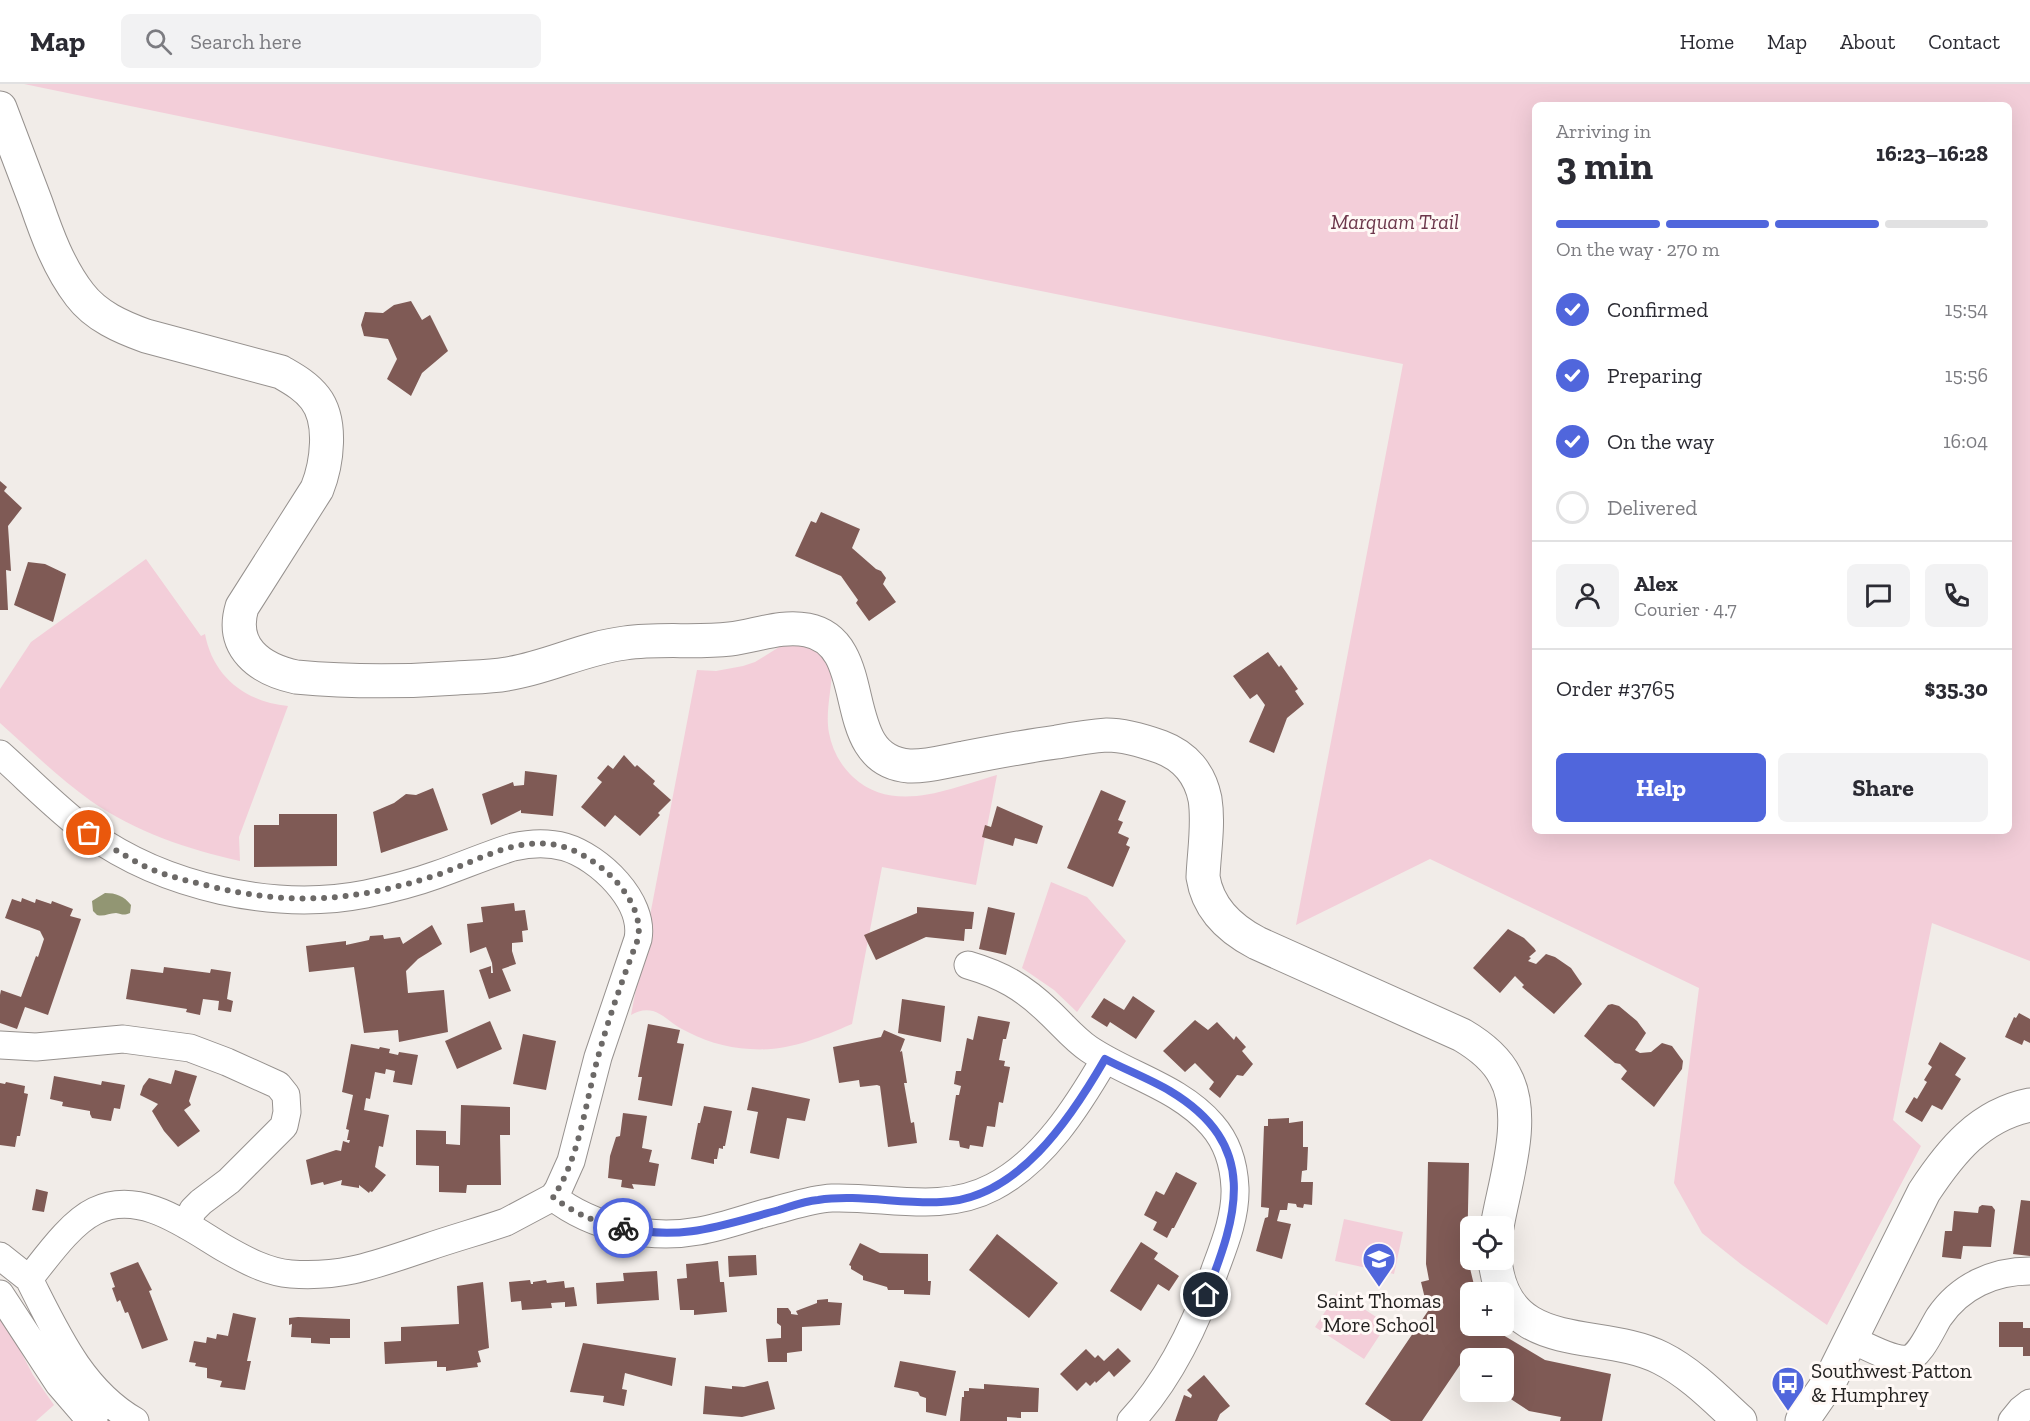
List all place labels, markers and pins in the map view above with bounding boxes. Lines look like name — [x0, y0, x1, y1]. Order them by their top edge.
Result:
pin — [63, 807, 114, 858]
school or university icon: Saint Thomas More School — [1361, 1241, 1397, 1288]
pin — [1180, 1269, 1231, 1320]
place label: Saint Thomas More School — [1317, 1288, 1441, 1337]
place label: Southwest Patton & Humphrey — [1811, 1358, 1972, 1407]
bus stop icon: Southwest Patton & Humphrey — [1770, 1365, 1806, 1412]

